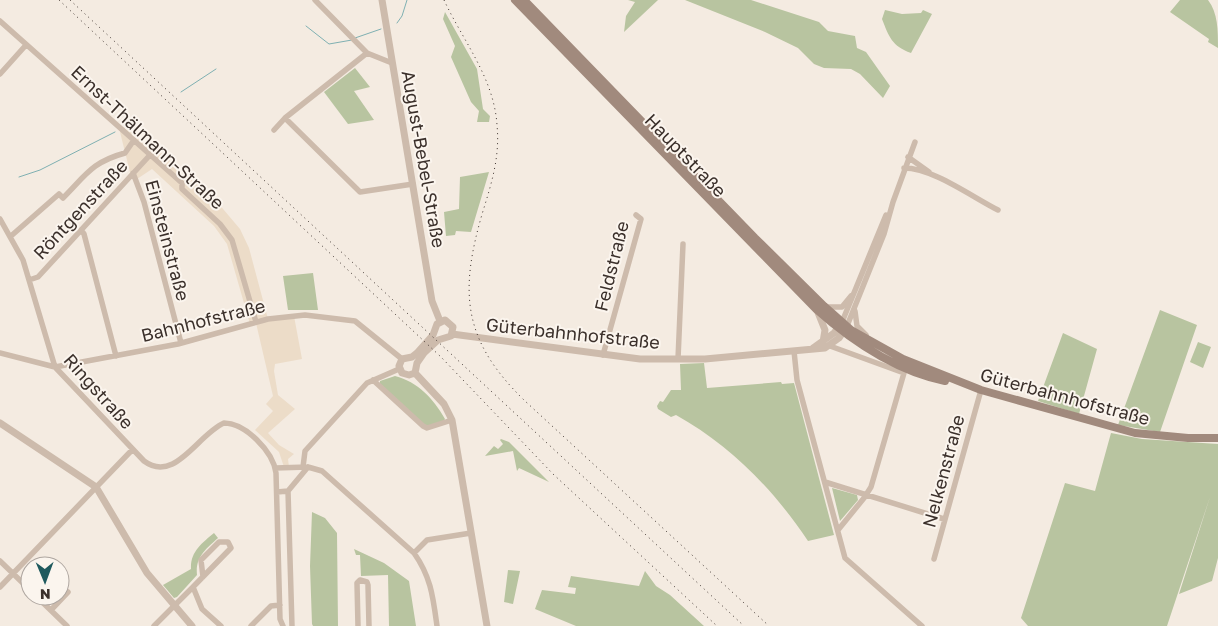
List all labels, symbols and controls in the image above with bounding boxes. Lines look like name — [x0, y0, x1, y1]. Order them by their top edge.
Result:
street label: Ernst-Thälmann-Straße — [67, 60, 229, 214]
street label: August-Bebel-Straße — [398, 68, 450, 250]
street label: Hauptstraße — [641, 109, 731, 201]
street label: Röntgenstraße — [28, 155, 132, 263]
street label: Einsteinstraße — [141, 177, 195, 303]
street label: Feldstraße — [589, 219, 633, 313]
street label: Bahnhofstraße — [139, 294, 267, 346]
street label: Güterbahnhofstraße — [485, 313, 661, 353]
street label: Ringstraße — [59, 349, 139, 433]
street label: Güterbahnhofstraße — [978, 363, 1152, 429]
street label: Nelkenstraße — [917, 412, 969, 530]
north arrow — [20, 556, 70, 606]
text: N — [40, 586, 51, 603]

